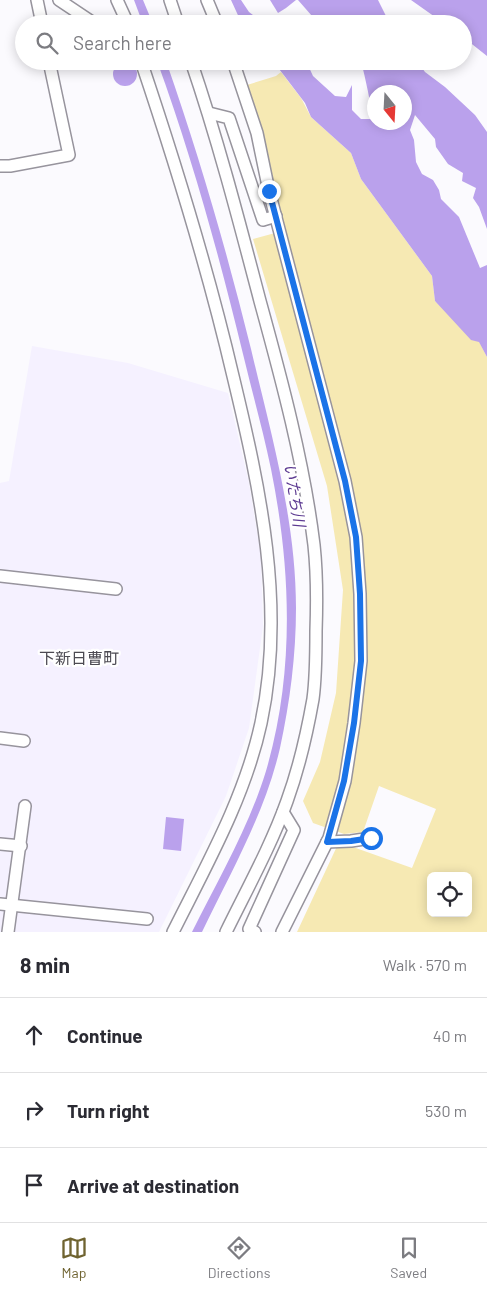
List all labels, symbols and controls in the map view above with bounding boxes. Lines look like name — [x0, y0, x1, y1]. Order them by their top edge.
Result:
search box — [15, 15, 472, 70]
icon: search — [33, 29, 61, 57]
text: Search here — [73, 31, 172, 54]
north arrow — [367, 85, 412, 130]
route end — [258, 180, 281, 203]
water label: いたち川 — [281, 462, 310, 530]
district label: 下新日曹町 — [39, 648, 119, 667]
route start — [360, 827, 383, 850]
map controls — [427, 872, 472, 917]
button: locate — [427, 872, 472, 917]
text: 8 min — [20, 952, 70, 977]
text: Walk · 570 m — [383, 955, 467, 974]
icon: ahead — [20, 1021, 48, 1049]
text: Continue — [67, 1024, 143, 1047]
text: 40 m — [433, 1026, 467, 1045]
icon: right — [20, 1096, 48, 1124]
text: Turn right — [67, 1099, 149, 1122]
text: 530 m — [425, 1101, 467, 1120]
icon: arrive — [20, 1171, 48, 1199]
text: Arrive at destination — [67, 1174, 239, 1197]
tab: Map — [60, 1234, 88, 1281]
tab: Directions — [208, 1234, 270, 1281]
tab: Saved — [390, 1234, 427, 1281]

